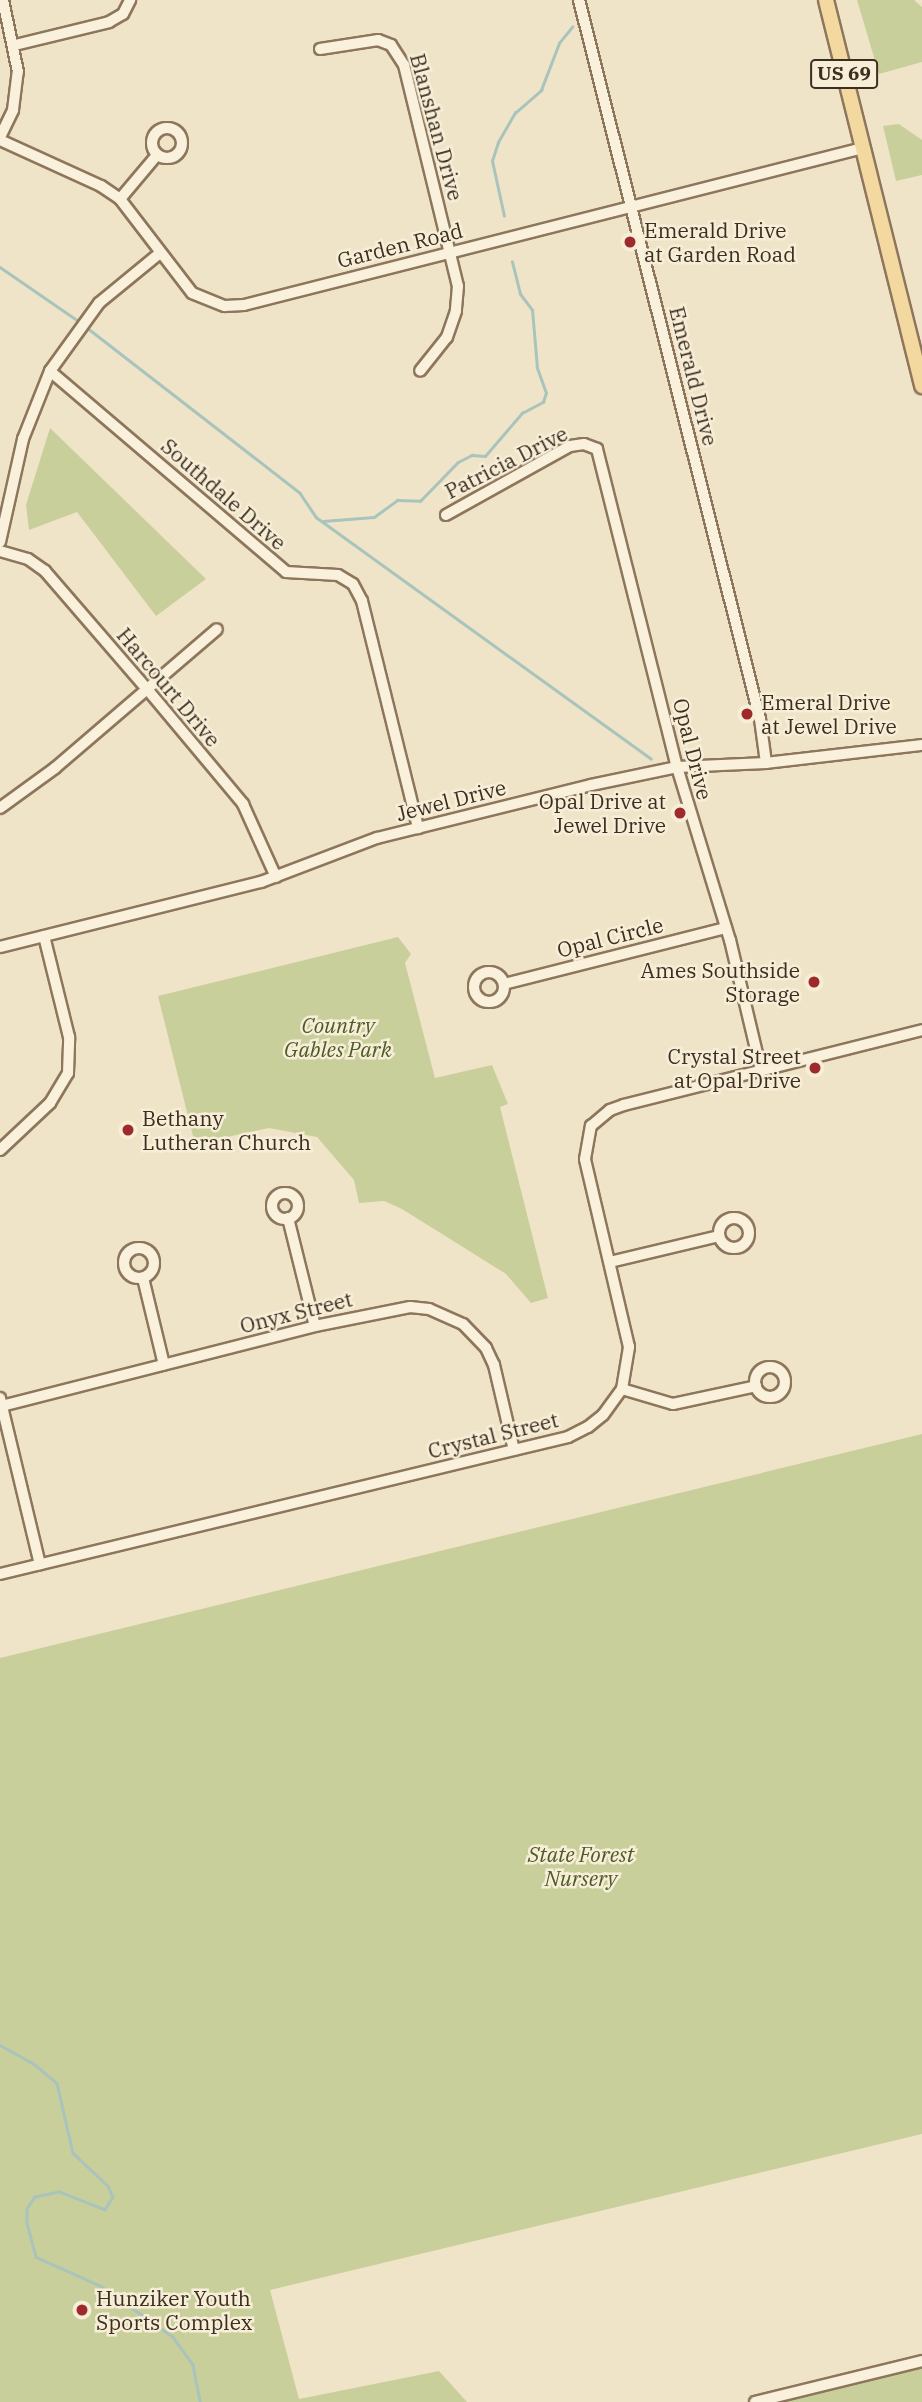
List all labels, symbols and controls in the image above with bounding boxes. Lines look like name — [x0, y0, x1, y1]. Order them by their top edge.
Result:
street label: Blanshan Drive — [405, 51, 469, 203]
road number: US 69 — [809, 58, 879, 90]
street label: Garden Road — [335, 217, 465, 273]
place label: Emerald Drive at Garden Road — [644, 217, 796, 267]
marker: Emerald Drive at Garden Road — [622, 234, 638, 250]
street label: Emerald Drive — [665, 304, 723, 448]
street label: Patricia Drive — [440, 420, 572, 504]
street label: Southdale Drive — [156, 433, 292, 555]
street label: Harcourt Drive — [112, 622, 226, 752]
place label: Emeral Drive at Jewel Drive — [761, 689, 897, 739]
street label: Opal Drive — [668, 696, 718, 802]
marker: Emeral Drive at Jewel Drive — [739, 706, 755, 722]
street label: Jewel Drive — [393, 774, 509, 826]
place label: Opal Drive at Jewel Drive — [539, 788, 666, 838]
marker: Opal Drive at Jewel Drive — [672, 805, 688, 821]
street label: Opal Circle — [554, 912, 666, 962]
place label: Ames Southside Storage — [641, 957, 800, 1007]
marker: Ames Southside Storage — [806, 974, 822, 990]
park label: Country Gables Park — [284, 1012, 392, 1062]
place label: Crystal Street at Opal Drive — [668, 1043, 801, 1093]
marker: Crystal Street at Opal Drive — [807, 1060, 823, 1076]
place label: Bethany Lutheran Church — [142, 1105, 311, 1155]
marker: Bethany Lutheran Church — [120, 1122, 136, 1138]
street label: Onyx Street — [237, 1286, 355, 1338]
street label: Crystal Street — [425, 1407, 561, 1463]
park label: State Forest Nursery — [528, 1841, 634, 1891]
place label: Hunziker Youth Sports Complex — [96, 2285, 252, 2335]
marker: Hunziker Youth Sports Complex — [74, 2302, 90, 2318]

